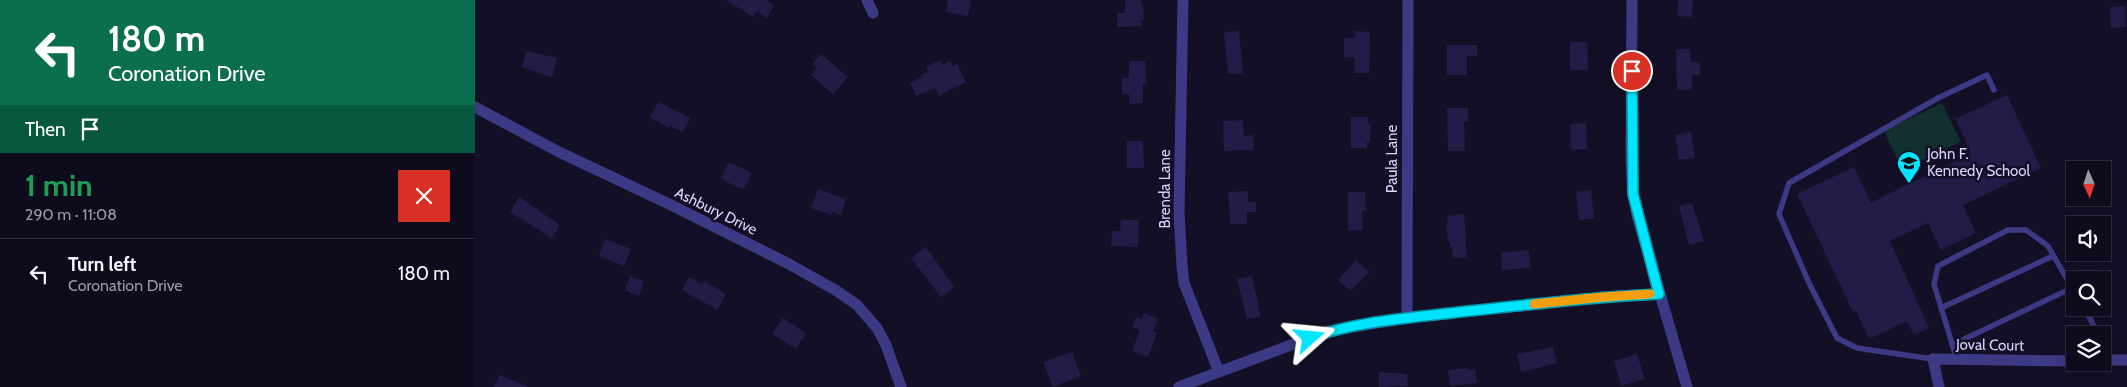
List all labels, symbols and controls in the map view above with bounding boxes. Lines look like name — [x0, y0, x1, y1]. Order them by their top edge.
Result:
text: 180 m — [108, 17, 205, 60]
icon: left — [25, 20, 90, 85]
pin — [1611, 50, 1653, 92]
icon: arrive — [1618, 57, 1646, 85]
text: Coronation Drive — [108, 60, 266, 87]
icon: arrive — [76, 115, 104, 143]
text: Then — [25, 118, 66, 141]
street label: Paula Lane — [1383, 125, 1401, 193]
place label: John F. Kennedy School — [1926, 145, 2031, 180]
street label: Brenda Lane — [1156, 149, 1174, 229]
school or university icon: John F. Kennedy School — [1896, 150, 1922, 184]
north arrow — [2066, 161, 2111, 206]
map controls — [2066, 161, 2111, 371]
text: 1 min — [25, 167, 93, 204]
button: close — [398, 170, 450, 222]
street label: Ashbury Drive — [672, 183, 760, 239]
text: 290 m · 11:08 — [25, 205, 117, 224]
button: sound — [2066, 216, 2111, 261]
text: Turn left — [68, 253, 136, 276]
icon: left — [25, 260, 53, 288]
text: 180 m — [398, 262, 450, 285]
button: search — [2066, 271, 2111, 316]
text: Coronation Drive — [68, 276, 183, 295]
position arrow — [1283, 311, 1335, 363]
button: layers — [2066, 326, 2111, 371]
street label: Joval Court — [1955, 335, 2024, 355]

